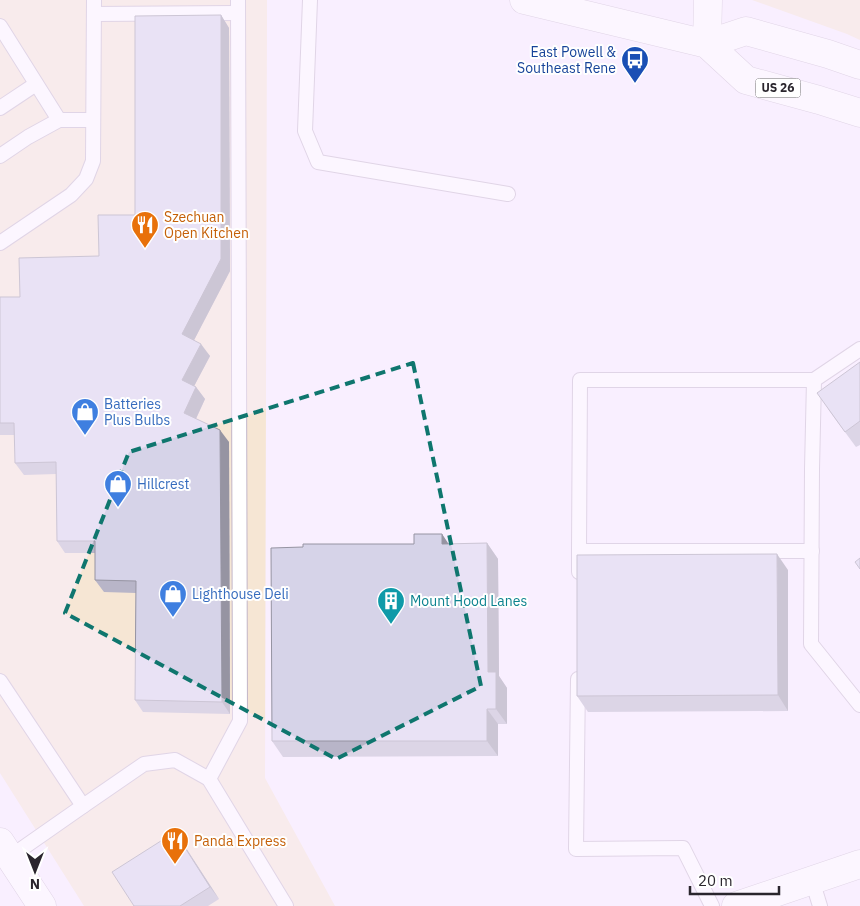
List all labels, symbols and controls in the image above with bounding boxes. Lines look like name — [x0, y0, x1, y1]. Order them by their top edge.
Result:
place label: East Powell & Southeast Rene — [517, 43, 616, 77]
bus stop icon: East Powell & Southeast Rene — [620, 45, 650, 84]
road number: US 26 — [756, 78, 800, 98]
place label: Szechuan Open Kitchen — [164, 208, 249, 242]
restaurant icon: Szechuan Open Kitchen — [130, 210, 160, 249]
place label: Batteries Plus Bulbs — [104, 395, 170, 429]
shop icon: Batteries Plus Bulbs — [70, 397, 100, 436]
shop icon: Hillcrest — [103, 469, 133, 508]
place label: Hillcrest — [137, 475, 189, 493]
shop icon: Lighthouse Deli — [158, 579, 188, 618]
place label: Lighthouse Deli — [192, 585, 289, 603]
building icon: Mount Hood Lanes — [376, 586, 406, 625]
place label: Mount Hood Lanes — [410, 592, 527, 610]
restaurant icon: Panda Express — [160, 826, 190, 865]
place label: Panda Express — [194, 832, 287, 850]
north arrow — [10, 846, 60, 896]
scale bar — [690, 864, 779, 896]
text: 20 m — [698, 871, 733, 890]
text: N — [30, 875, 40, 893]

